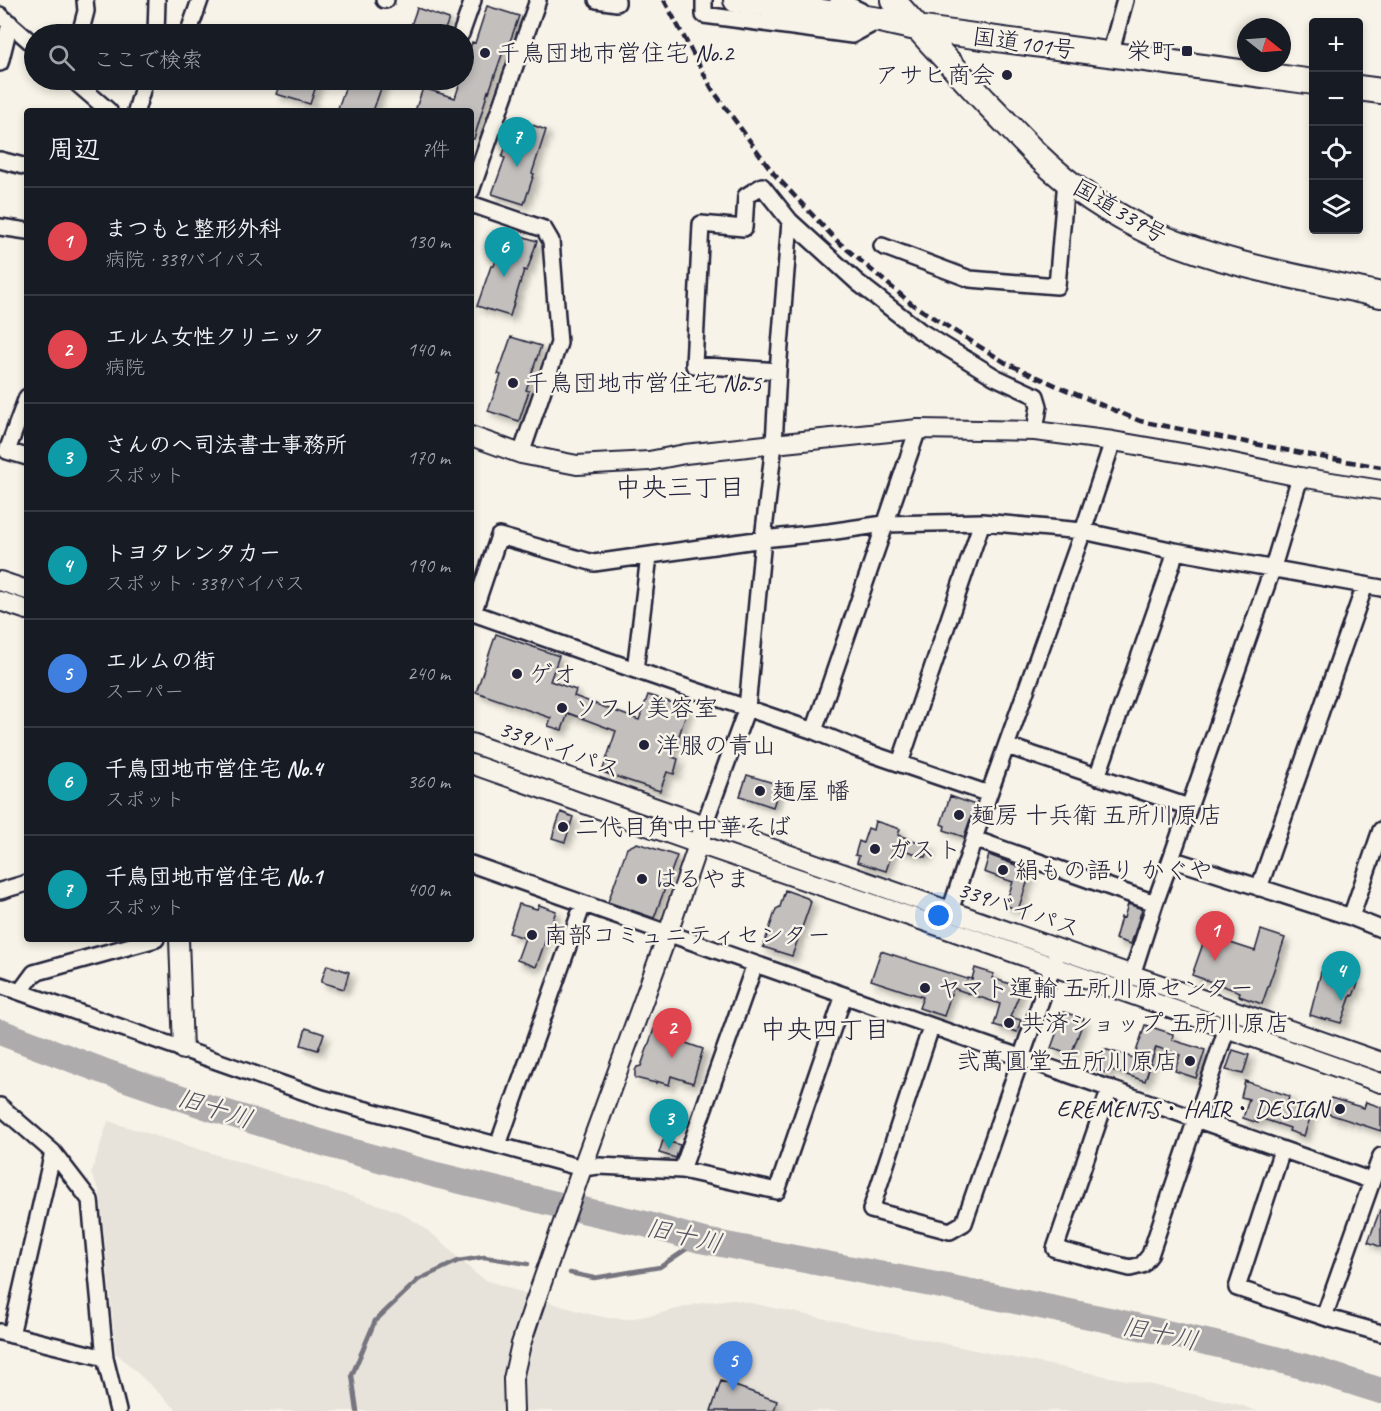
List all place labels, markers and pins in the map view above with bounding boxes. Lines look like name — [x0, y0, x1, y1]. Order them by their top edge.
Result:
place label: 栄町 — [1127, 36, 1175, 66]
place label: 千鳥団地市営住宅 No.2 — [497, 38, 735, 68]
marker: 栄町 — [1180, 44, 1194, 58]
marker: 千鳥団地市営住宅 No.2 — [478, 46, 492, 60]
place label: アサヒ商会 — [875, 60, 995, 90]
marker: アサヒ商会 — [1000, 68, 1014, 82]
pin: 7 — [498, 118, 536, 167]
pin: 6 — [484, 228, 524, 277]
place label: 千鳥団地市営住宅 No.5 — [525, 368, 762, 398]
marker: 千鳥団地市営住宅 No.5 — [506, 376, 520, 390]
place label: ゲオ — [529, 659, 577, 689]
marker: ゲオ — [510, 667, 524, 681]
place label: ソフレ美容室 — [574, 693, 718, 723]
marker: ソフレ美容室 — [555, 701, 569, 715]
place label: 洋服の青山 — [656, 730, 776, 760]
marker: 洋服の青山 — [637, 738, 651, 752]
place label: 麺屋 幡 — [772, 776, 850, 806]
marker: 麺屋 幡 — [753, 784, 767, 798]
place label: 麺房 十兵衛 五所川原店 — [971, 800, 1223, 830]
marker: 麺房 十兵衛 五所川原店 — [952, 808, 966, 822]
place label: 二代目角中中華そば — [575, 812, 791, 842]
marker: 二代目角中中華そば — [556, 820, 570, 834]
place label: ガスト — [887, 834, 961, 864]
marker: ガスト — [868, 842, 882, 856]
place label: 絹もの語り かぐや — [1015, 855, 1213, 885]
marker: 絹もの語り かぐや — [996, 863, 1010, 877]
place label: はるやま — [654, 864, 750, 894]
marker: はるやま — [635, 872, 649, 886]
pin: 1 — [1196, 912, 1234, 961]
place label: 南部コミュニティセンター — [544, 920, 831, 950]
marker: 南部コミュニティセンター — [525, 928, 539, 942]
pin: 4 — [1322, 952, 1360, 1001]
place label: ヤマト運輸 五所川原センター — [937, 973, 1254, 1003]
marker: ヤマト運輸 五所川原センター — [918, 981, 932, 995]
pin: 2 — [652, 1008, 692, 1058]
place label: 共済ショップ 五所川原店 — [1021, 1008, 1290, 1038]
marker: 共済ショップ 五所川原店 — [1002, 1016, 1016, 1030]
place label: 弐萬圓堂 五所川原店 — [956, 1046, 1178, 1076]
marker: 弐萬圓堂 五所川原店 — [1183, 1054, 1197, 1068]
place label: EREMENTS・HAIR・DESIGN — [1056, 1094, 1332, 1124]
pin: 3 — [650, 1100, 688, 1149]
marker: EREMENTS・HAIR・DESIGN — [1333, 1102, 1347, 1116]
pin: 5 — [714, 1342, 752, 1391]

